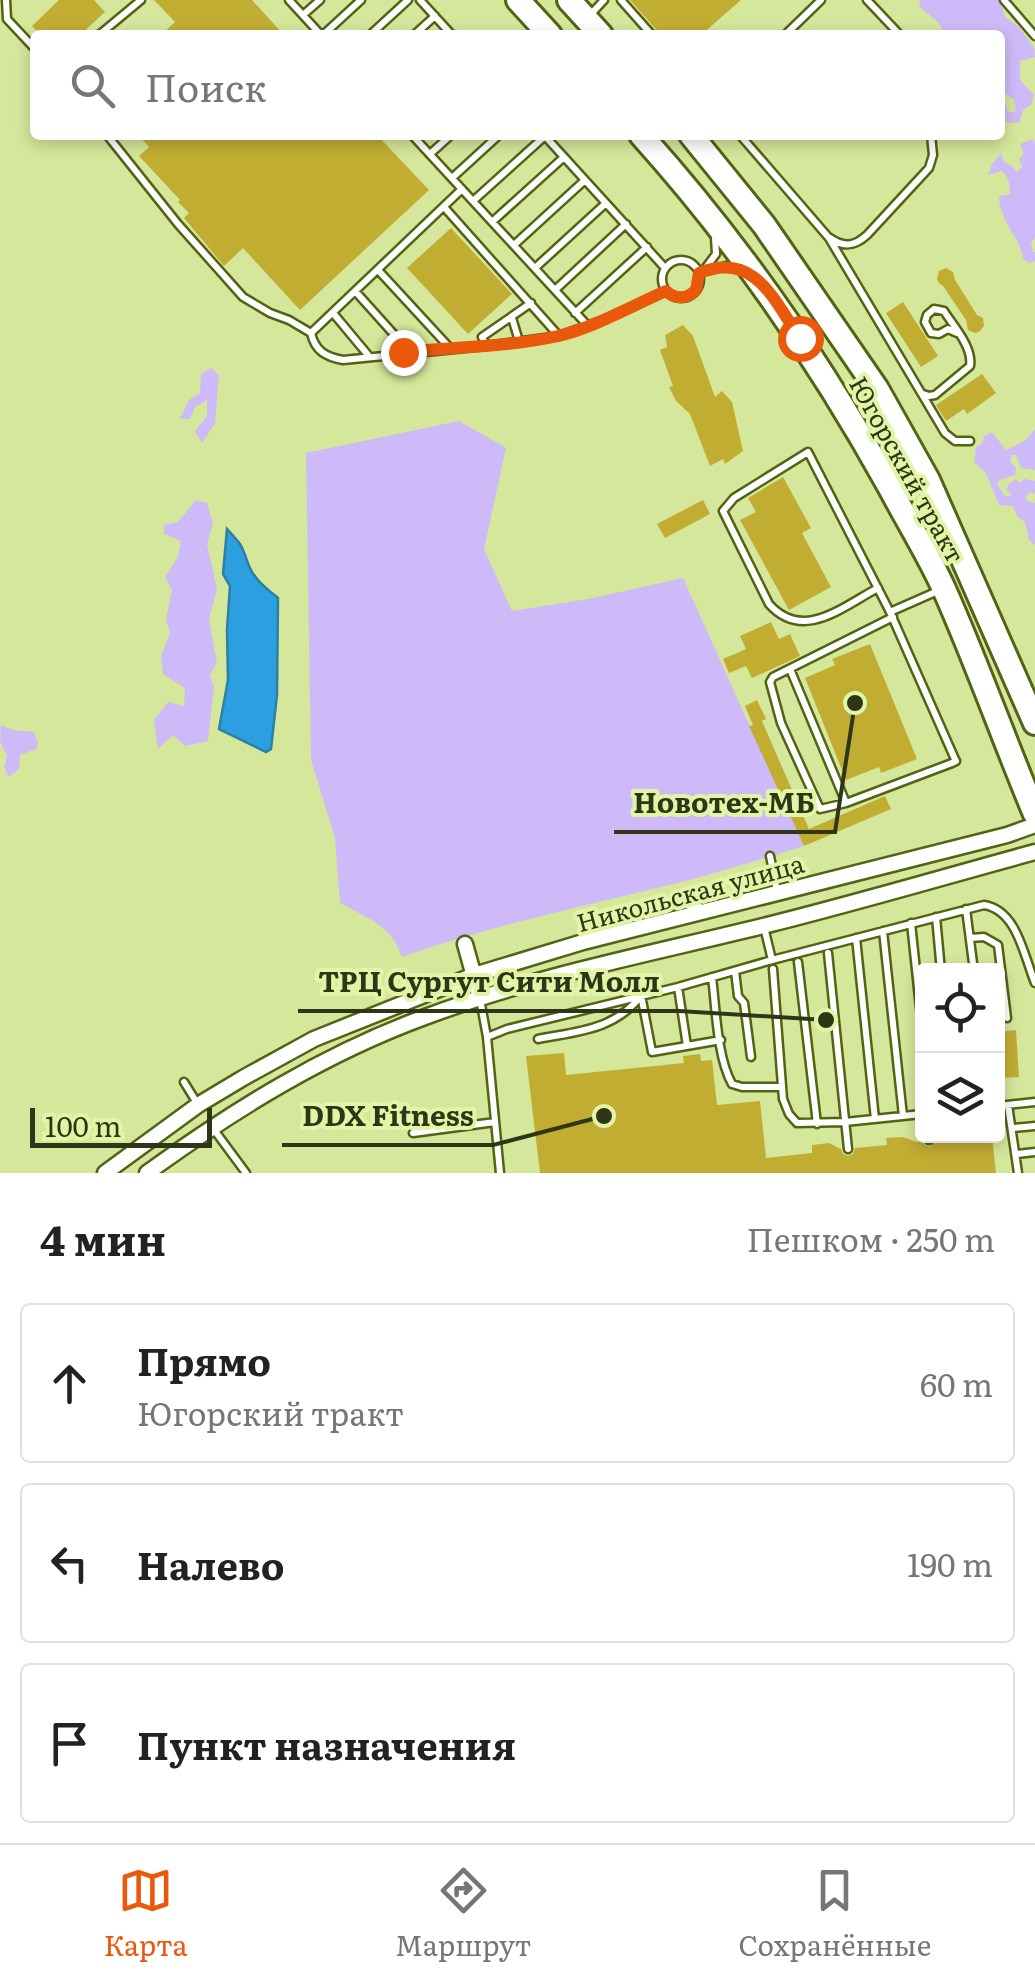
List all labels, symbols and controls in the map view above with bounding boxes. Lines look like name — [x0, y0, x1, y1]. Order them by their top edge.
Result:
search box — [30, 30, 1005, 140]
text: Поиск — [145, 57, 267, 114]
icon: search — [65, 58, 120, 113]
route start — [778, 316, 824, 362]
route end — [381, 330, 427, 376]
street label: Югорский тракт — [841, 369, 975, 569]
callout: Новотех-МБ — [614, 774, 835, 832]
text: Новотех-МБ — [633, 780, 815, 822]
street label: Никольская улица — [572, 844, 808, 940]
callout: ТРЦ Сургут Сити Молл — [298, 953, 679, 1011]
text: ТРЦ Сургут Сити Молл — [318, 959, 660, 1001]
map controls — [915, 963, 1005, 1143]
button: locate — [915, 963, 1005, 1053]
button: layers — [915, 1053, 1005, 1143]
callout: DDX Fitness — [282, 1087, 493, 1145]
text: DDX Fitness — [302, 1093, 474, 1135]
scale bar — [30, 1103, 212, 1148]
text: 100 m — [45, 1104, 122, 1146]
text: 4 мин — [40, 1207, 166, 1269]
text: Пешком · 250 m — [747, 1214, 995, 1262]
text: Прямо — [137, 1331, 271, 1388]
icon: ahead — [42, 1356, 97, 1411]
text: 60 m — [920, 1359, 993, 1407]
text: Югорский тракт — [137, 1388, 404, 1436]
text: Налево — [137, 1535, 284, 1592]
icon: left — [42, 1536, 97, 1591]
text: 190 m — [907, 1539, 993, 1587]
text: Пункт назначения — [137, 1715, 516, 1772]
icon: arrive — [42, 1716, 97, 1771]
tab: Карта — [104, 1863, 188, 1965]
tab: Маршрут — [395, 1863, 531, 1965]
tab: Сохранённые — [739, 1863, 931, 1965]

